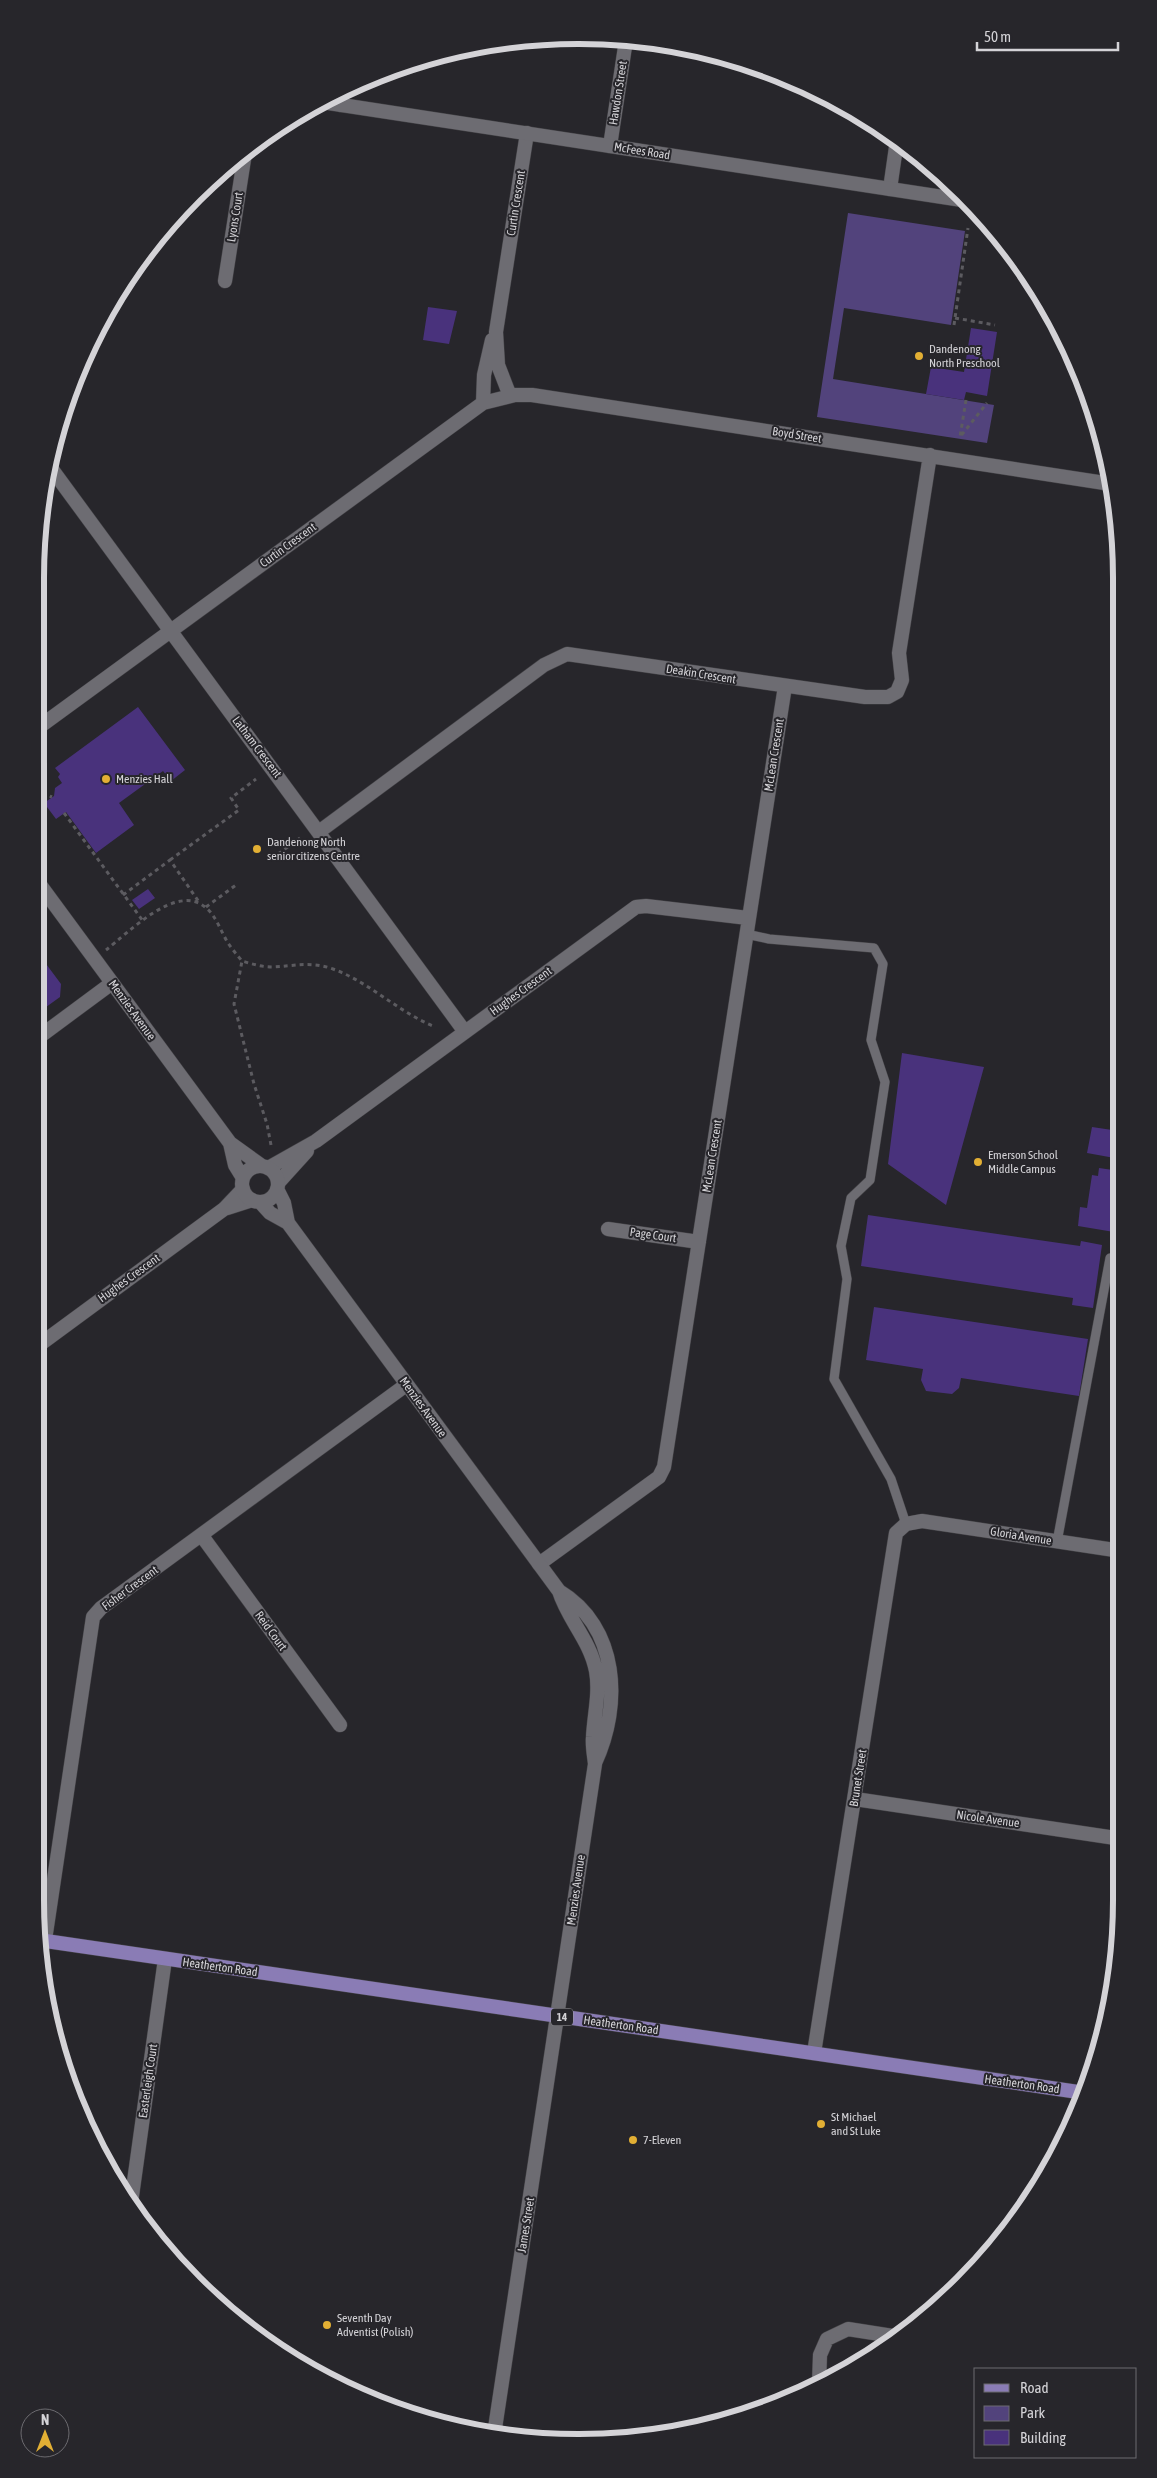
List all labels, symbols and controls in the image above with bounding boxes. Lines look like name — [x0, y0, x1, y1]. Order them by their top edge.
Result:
scale bar — [977, 20, 1118, 52]
text: 50 m — [984, 28, 1011, 45]
street label: Hawdon Street — [606, 59, 630, 126]
street label: McFees Road — [613, 140, 671, 162]
street label: Curtin Crescent — [504, 169, 528, 237]
street label: Lyons Court — [224, 191, 246, 243]
place label: Dandenong North Preschool — [929, 342, 1001, 370]
marker: Dandenong North Preschool — [913, 350, 925, 362]
street label: Boyd Street — [771, 424, 823, 446]
street label: Curtin Crescent — [257, 520, 319, 570]
street label: Deakin Crescent — [665, 662, 738, 687]
street label: Latham Crescent — [229, 714, 285, 781]
street label: McLean Crescent — [761, 717, 787, 792]
place label: Menzies Hall — [116, 772, 173, 786]
marker: Menzies Hall — [100, 773, 112, 785]
place label: Dandenong North senior citizens Centre — [267, 835, 360, 863]
marker: Dandenong North senior citizens Centre — [251, 843, 263, 855]
street label: Hughes Crescent — [487, 964, 555, 1018]
street label: Menzies Avenue — [105, 977, 159, 1043]
street label: McLean Crescent — [699, 1118, 725, 1193]
place label: Emerson School Middle Campus — [988, 1148, 1059, 1176]
marker: Emerson School Middle Campus — [972, 1156, 984, 1168]
street label: Page Court — [629, 1225, 678, 1245]
street label: Hughes Crescent — [95, 1251, 163, 1305]
street label: Menzies Avenue — [396, 1374, 450, 1440]
street label: Gloria Avenue — [989, 1524, 1053, 1548]
street label: Fisher Crescent — [99, 1563, 161, 1613]
street label: Reid Court — [252, 1609, 290, 1654]
street label: Brunet Street — [847, 1748, 870, 1808]
street label: Nicole Avenue — [956, 1808, 1020, 1830]
street label: Menzies Avenue — [564, 1854, 588, 1926]
street label: Heatherton Road — [182, 1955, 258, 1979]
road number: 14 — [551, 2008, 573, 2025]
street label: Heatherton Road — [583, 2013, 659, 2037]
street label: Easterleigh Court — [136, 2042, 160, 2119]
street label: Heatherton Road — [984, 2072, 1060, 2096]
place label: St Michael and St Luke — [831, 2110, 881, 2138]
marker: St Michael and St Luke — [815, 2118, 827, 2130]
place label: 7-Eleven — [643, 2133, 681, 2147]
marker: 7-Eleven — [627, 2134, 639, 2146]
street label: James Street — [515, 2196, 537, 2254]
place label: Seventh Day Adventist (Polish) — [337, 2311, 413, 2339]
marker: Seventh Day Adventist (Polish) — [321, 2319, 333, 2331]
legend — [974, 2368, 1137, 2458]
text: Road — [1020, 2379, 1049, 2396]
text: Park — [1020, 2404, 1045, 2421]
north arrow — [20, 2408, 70, 2458]
text: N — [41, 2412, 49, 2428]
text: Building — [1020, 2429, 1066, 2446]

